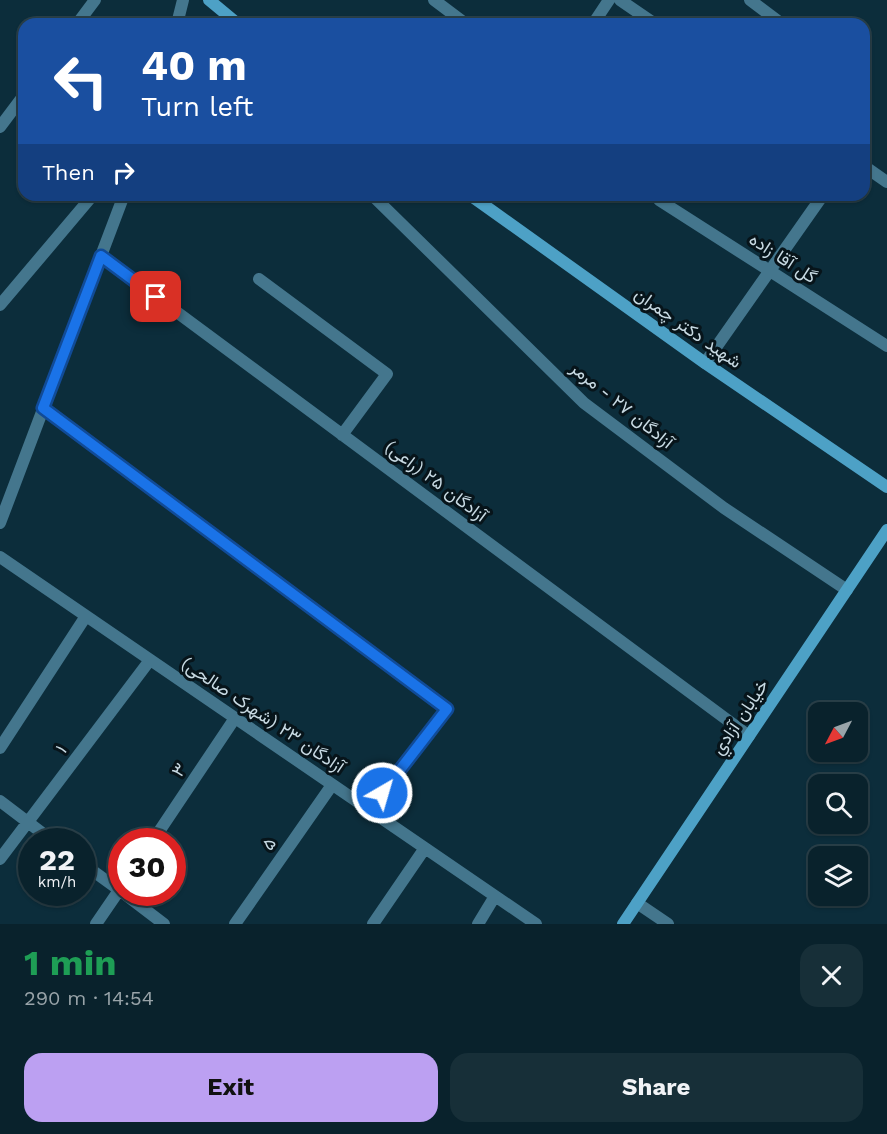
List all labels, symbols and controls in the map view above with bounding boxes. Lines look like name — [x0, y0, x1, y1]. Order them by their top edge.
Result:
text: 40 m — [141, 41, 247, 90]
icon: left — [42, 42, 120, 120]
text: Turn left — [141, 91, 253, 123]
icon: right — [107, 156, 140, 189]
text: Then — [42, 160, 95, 185]
street label: گل آقا زاده — [745, 228, 821, 288]
pin — [130, 271, 181, 322]
icon: arrive — [139, 280, 172, 313]
street label: شهید دکتر چمران — [630, 283, 746, 374]
street label: آزادگان ۲۷ - مرمر — [565, 356, 679, 454]
street label: آزادگان ۲۵ (راعی) — [381, 436, 493, 527]
street label: آزادگان ۲۳ (شهرک صالحی) — [177, 652, 349, 778]
street label: خيابان آزادي — [707, 675, 777, 761]
north arrow — [808, 702, 868, 762]
map controls — [808, 702, 868, 906]
street label: ۱ — [51, 740, 71, 757]
street label: ۳ — [167, 759, 191, 781]
position arrow — [350, 761, 414, 825]
button: search — [808, 774, 868, 834]
speed limit sign: 30 — [108, 828, 186, 906]
street label: ۵ — [257, 833, 280, 854]
text: 22 — [39, 842, 75, 877]
button: layers — [808, 846, 868, 906]
text: km/h — [38, 873, 76, 891]
text: 1 min — [24, 942, 116, 984]
button: close — [800, 944, 863, 1007]
text: 290 m · 14:54 — [24, 986, 154, 1010]
button: Exit — [24, 1053, 438, 1122]
button: Share — [450, 1053, 863, 1122]

